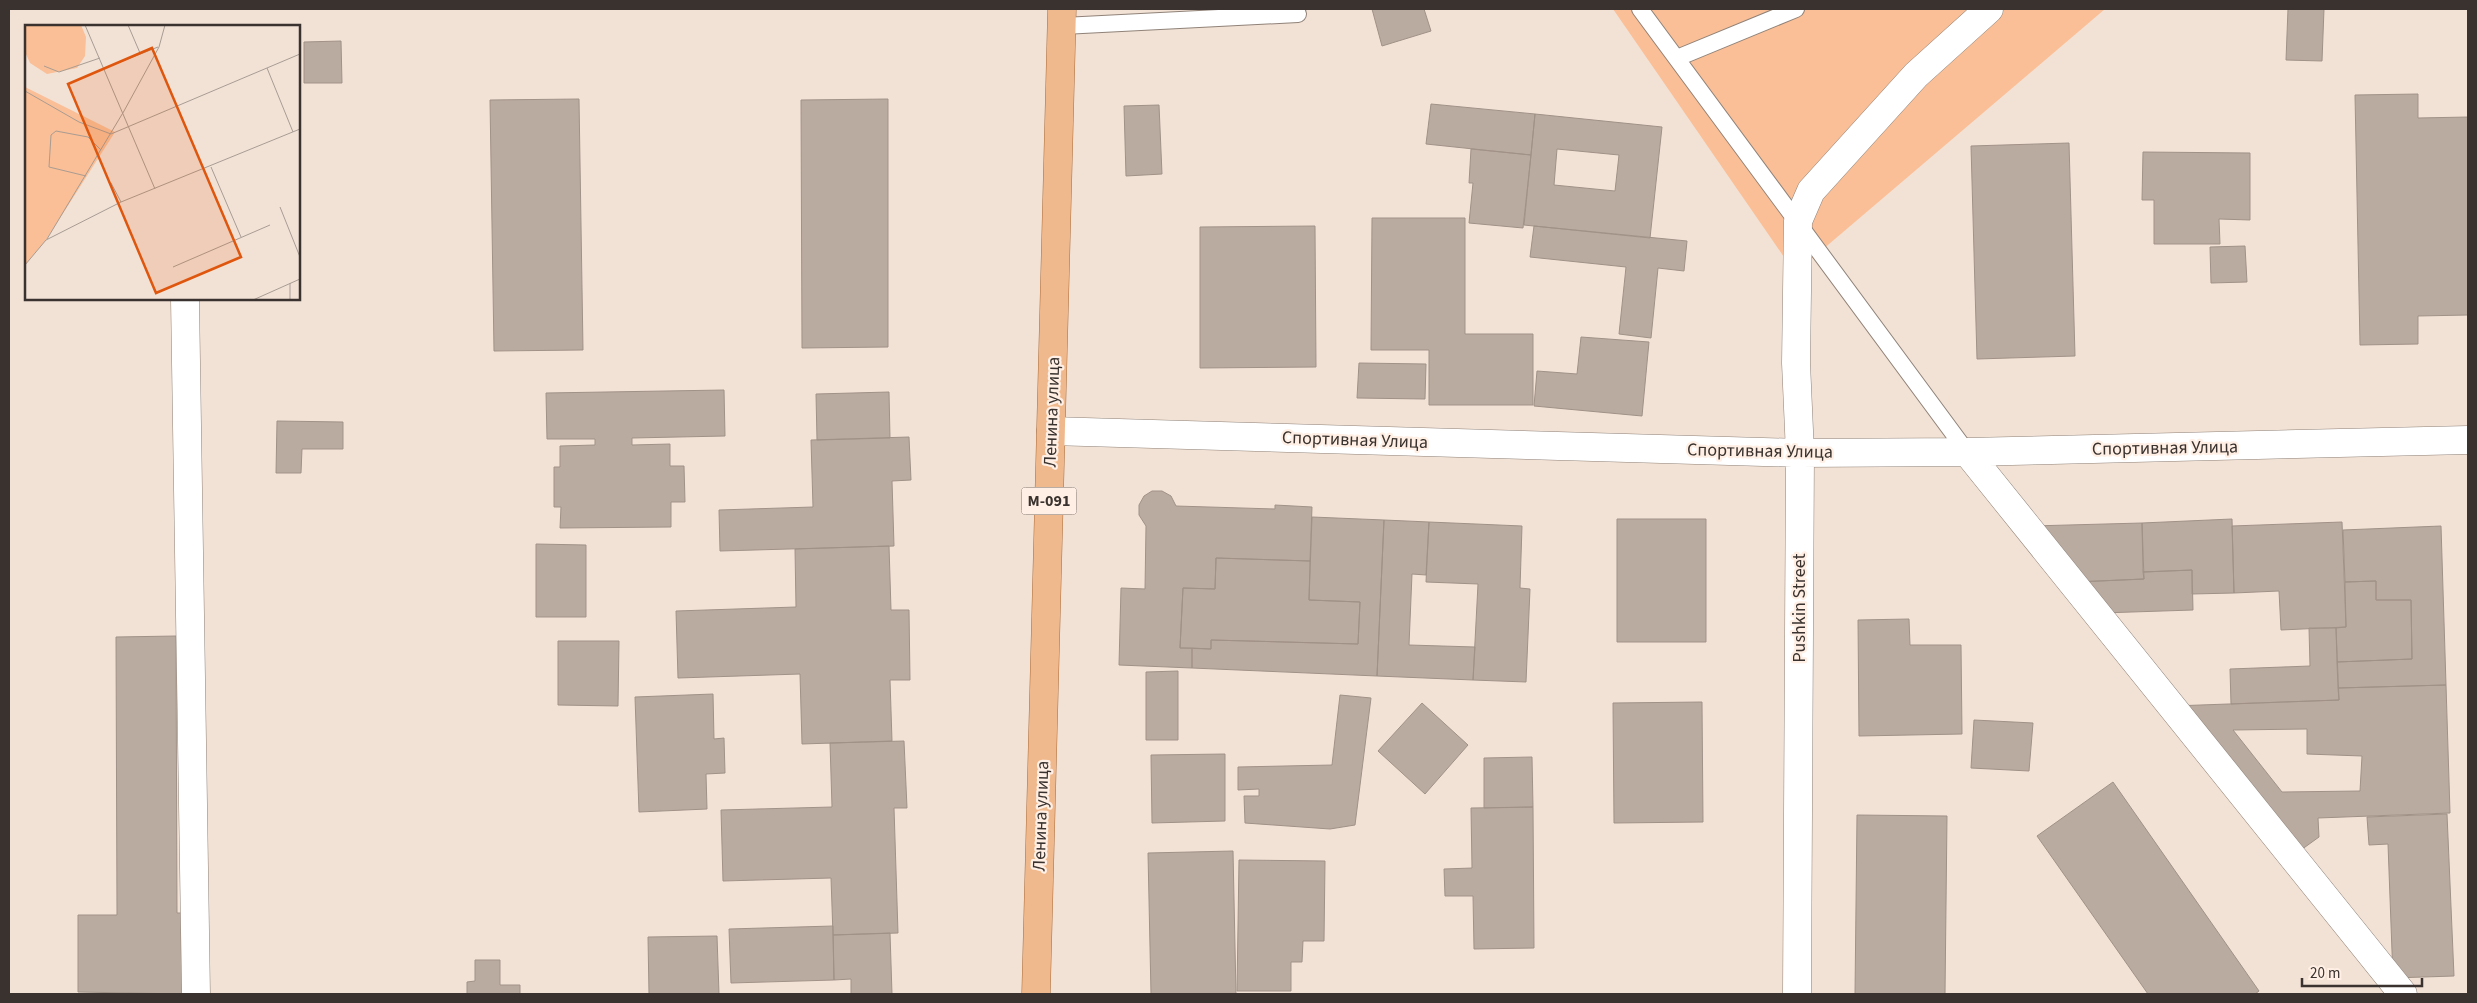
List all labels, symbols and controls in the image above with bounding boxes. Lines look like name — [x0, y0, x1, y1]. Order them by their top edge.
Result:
inset map — [25, 25, 300, 300]
street label: Ленина улица — [1038, 356, 1066, 468]
street label: Спортивная Улица — [1282, 425, 1428, 455]
street label: Спортивная Улица — [2092, 434, 2238, 462]
street label: Спортивная Улица — [1687, 437, 1833, 465]
road number: М-091 — [1022, 488, 1076, 514]
street label: Pushkin Street — [1787, 553, 1812, 663]
street label: Ленина улица — [1027, 760, 1055, 872]
scale bar — [2302, 956, 2422, 988]
text: 20 m — [2310, 963, 2340, 984]

